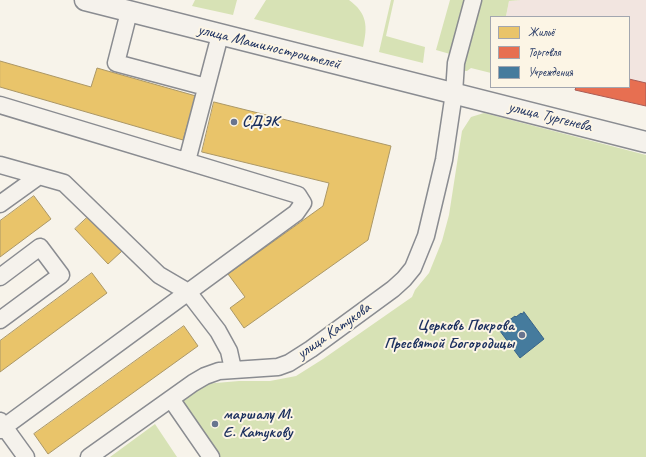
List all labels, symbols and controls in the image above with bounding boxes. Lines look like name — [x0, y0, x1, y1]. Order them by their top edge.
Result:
legend — [490, 16, 630, 88]
street label: улица Машиностроителей — [196, 20, 342, 74]
text: Жильё — [528, 24, 554, 40]
text: Торговля — [528, 44, 561, 60]
text: Учреждения — [528, 64, 573, 80]
street label: улица Тургенева — [506, 97, 594, 137]
place label: СДЭК — [242, 112, 279, 132]
marker: СДЭК — [229, 117, 239, 127]
street label: улица Катукова — [293, 299, 375, 363]
place label: Церковь Покрова Пресвятой Богородицы — [384, 316, 514, 354]
marker: Церковь Покрова Пресвятой Богородицы — [517, 330, 527, 340]
place label: маршалу М. Е. Катукову — [223, 405, 292, 443]
marker: маршалу М. Е. Катукову — [210, 419, 220, 429]

